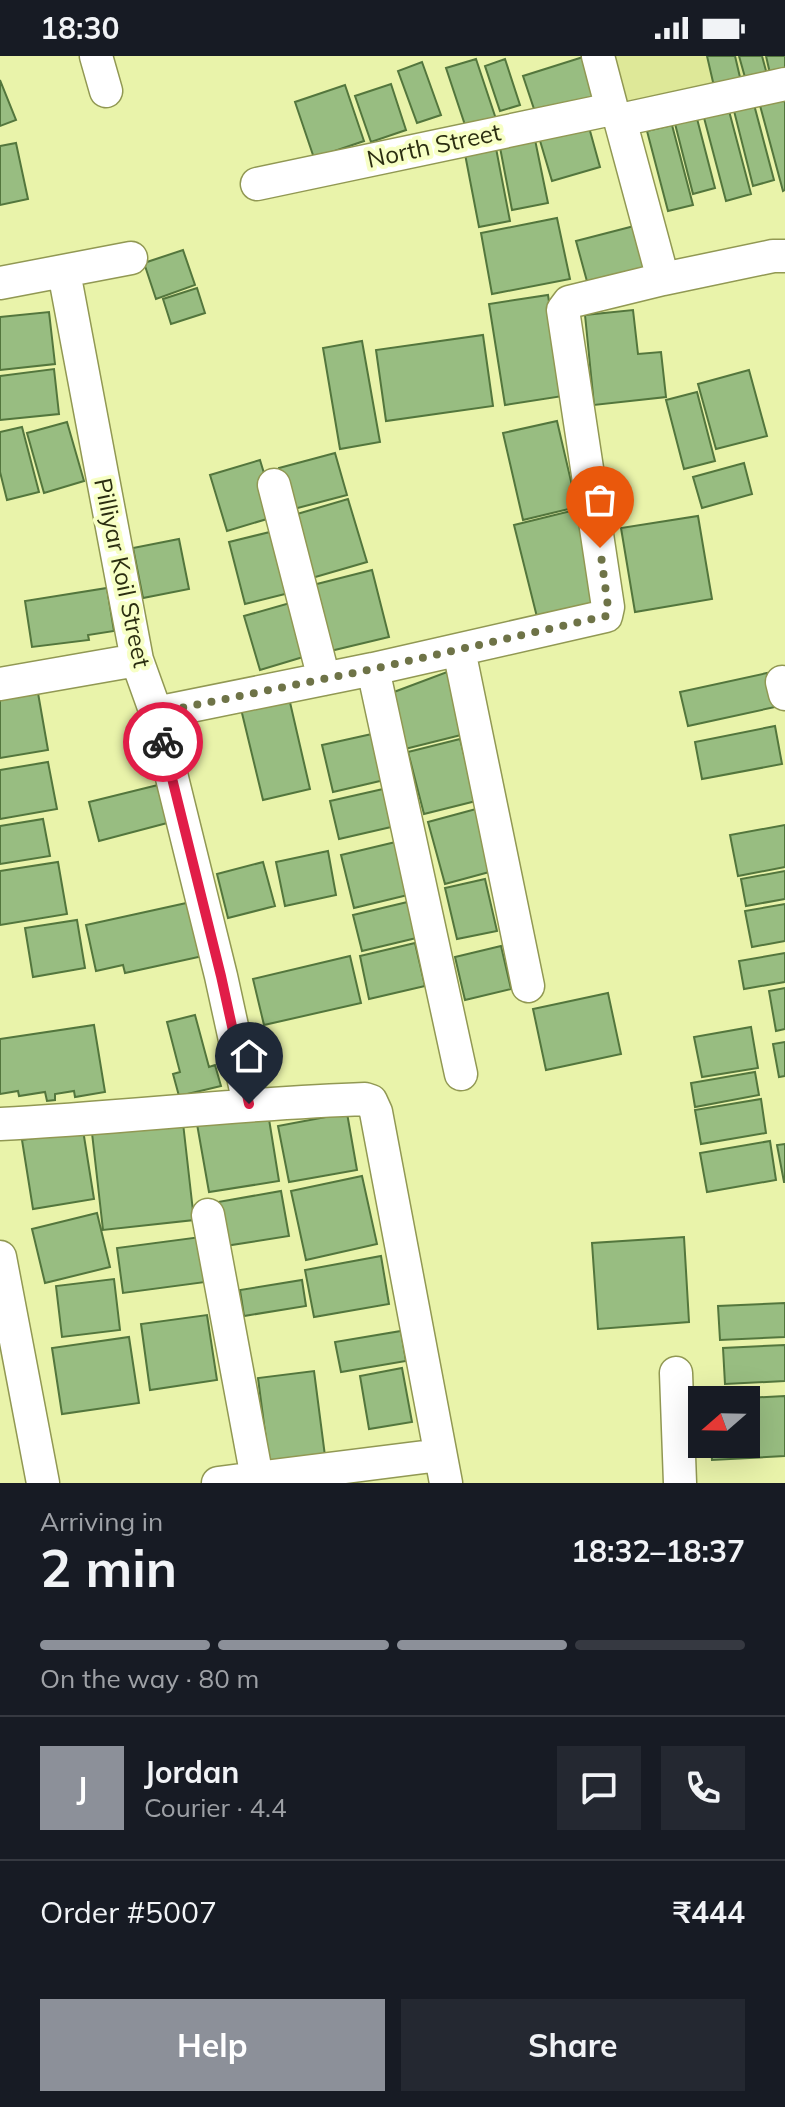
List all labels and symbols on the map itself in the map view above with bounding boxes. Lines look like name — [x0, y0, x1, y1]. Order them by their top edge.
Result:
street label: North Street — [364, 116, 503, 174]
pin — [566, 466, 634, 548]
street label: Pilliyar Koil Street — [88, 475, 158, 670]
courier — [123, 702, 203, 782]
pin — [215, 1022, 283, 1104]
north arrow — [688, 1386, 760, 1458]

